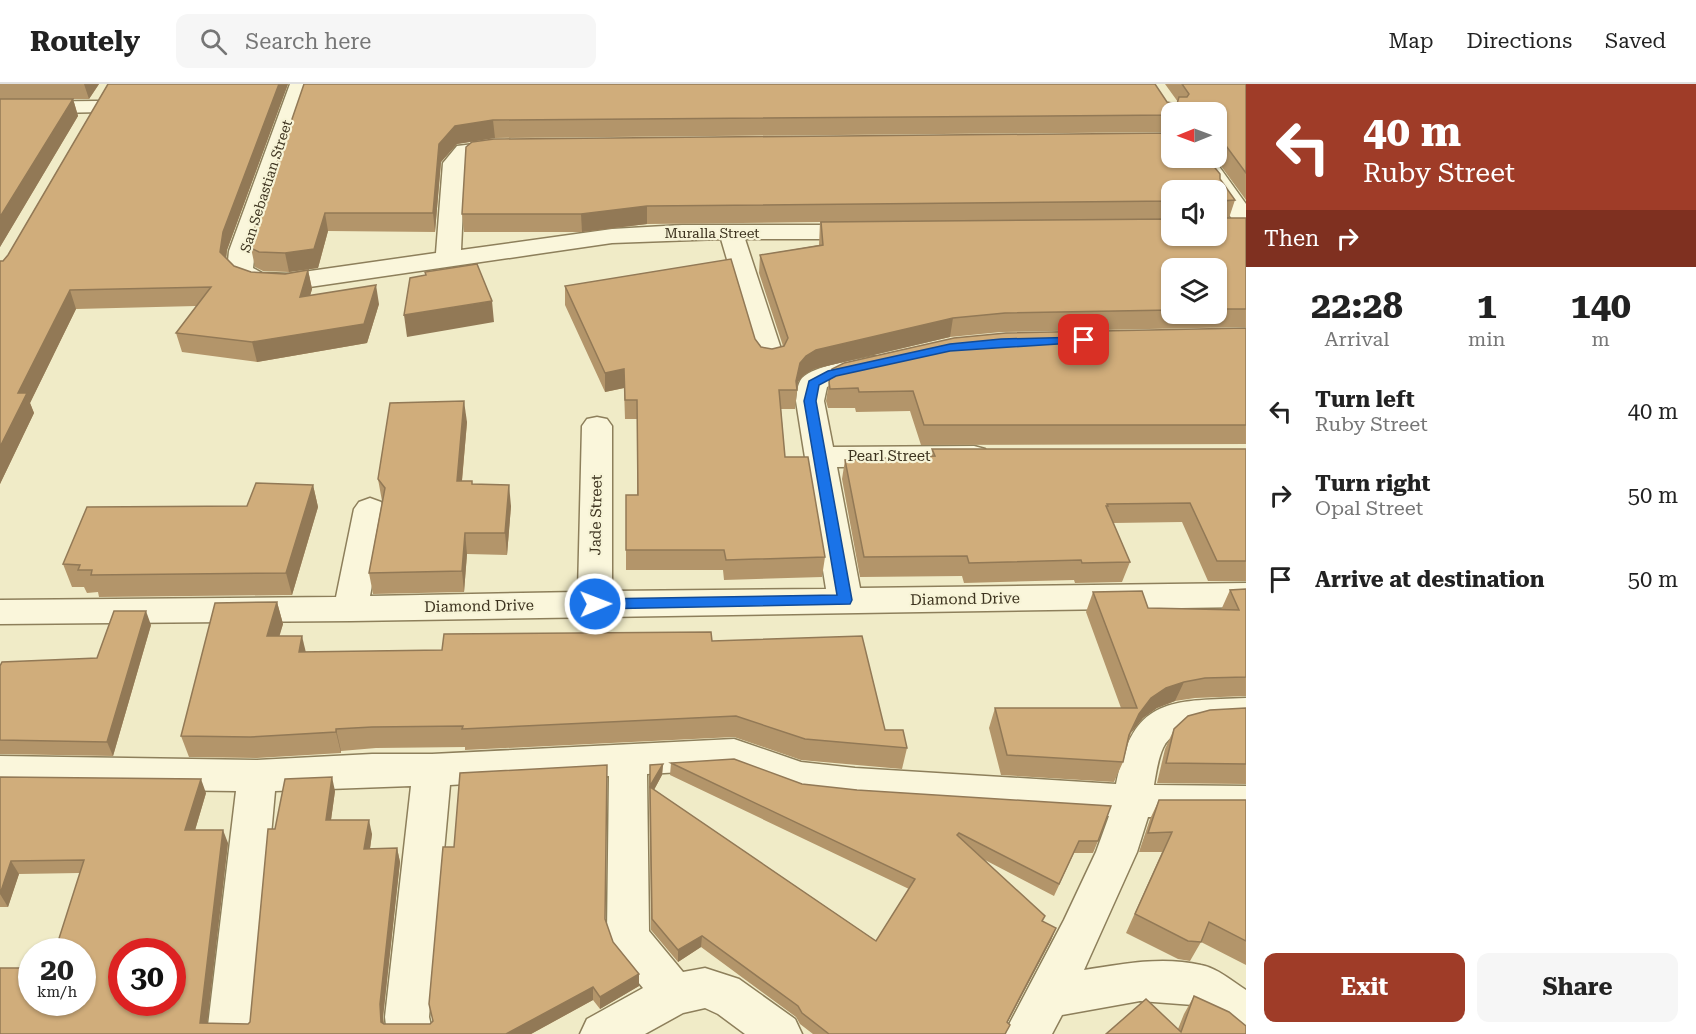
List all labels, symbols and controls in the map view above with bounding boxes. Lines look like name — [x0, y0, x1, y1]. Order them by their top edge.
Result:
search box — [176, 14, 596, 68]
text: Routely — [30, 25, 140, 58]
icon: search — [197, 25, 230, 58]
text: Search here — [245, 29, 371, 54]
text: Map — [1389, 29, 1433, 53]
text: Directions — [1466, 29, 1572, 53]
text: Saved — [1605, 29, 1666, 53]
north arrow — [1161, 102, 1227, 168]
map controls — [1161, 102, 1227, 324]
text: 40 m — [1363, 107, 1461, 156]
icon: left — [1264, 108, 1342, 186]
street label: San Sebastian Street — [237, 118, 295, 254]
text: Ruby Street — [1363, 157, 1515, 189]
button: sound — [1161, 180, 1227, 246]
icon: right — [1331, 222, 1364, 255]
street label: Muralla Street — [664, 225, 760, 241]
text: Then — [1264, 226, 1319, 251]
button: layers — [1161, 258, 1227, 324]
text: 22:28 — [1311, 285, 1403, 327]
text: 1 — [1477, 285, 1497, 327]
text: 140 — [1571, 285, 1631, 327]
pin — [1058, 314, 1109, 365]
icon: arrive — [1067, 323, 1100, 356]
text: Arrival — [1324, 327, 1389, 351]
text: min — [1468, 327, 1505, 351]
text: m — [1592, 327, 1610, 351]
text: Turn left — [1315, 387, 1415, 412]
icon: left — [1264, 395, 1297, 428]
text: 40 m — [1628, 399, 1678, 424]
text: Ruby Street — [1315, 412, 1428, 436]
street label: Pearl Street — [847, 447, 931, 465]
text: Turn right — [1315, 471, 1430, 496]
street label: Jade Street — [586, 474, 606, 556]
icon: right — [1264, 479, 1297, 512]
text: 50 m — [1628, 483, 1678, 508]
text: Opal Street — [1315, 496, 1423, 520]
icon: arrive — [1264, 563, 1297, 596]
text: Arrive at destination — [1315, 567, 1544, 592]
text: 50 m — [1628, 567, 1678, 592]
position arrow — [563, 572, 627, 636]
street label: Diamond Drive — [910, 589, 1020, 609]
street label: Diamond Drive — [424, 596, 534, 616]
speed limit sign: 30 — [108, 938, 186, 1016]
text: 20 — [40, 952, 74, 987]
button: Exit — [1264, 953, 1465, 1022]
button: Share — [1477, 953, 1678, 1022]
text: km/h — [37, 983, 77, 1001]

